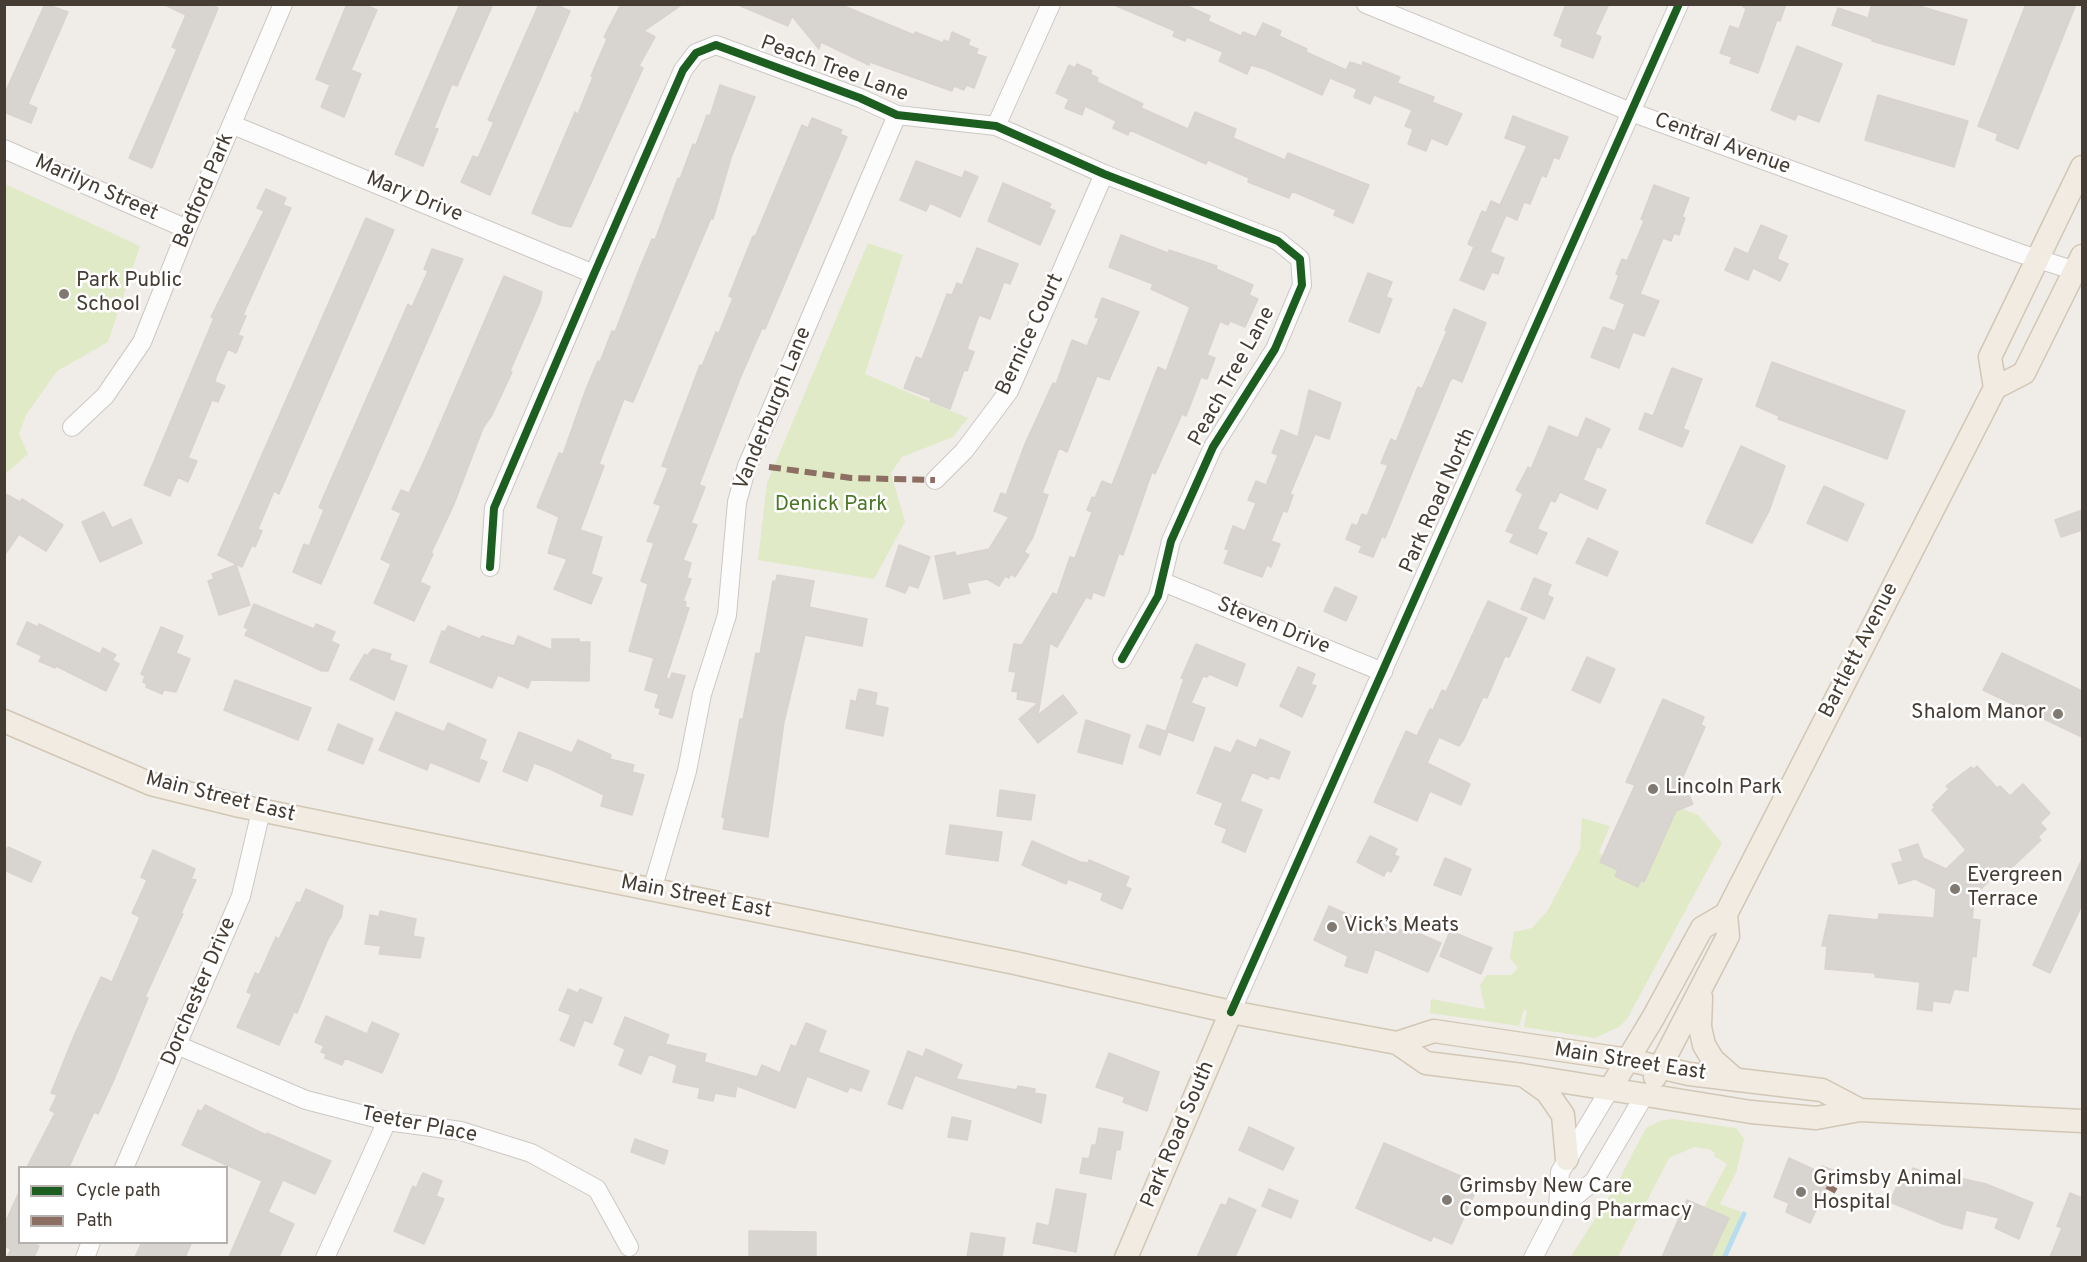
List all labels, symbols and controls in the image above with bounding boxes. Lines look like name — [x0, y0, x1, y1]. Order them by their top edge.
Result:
street label: Peach Tree Lane — [757, 32, 911, 108]
street label: Central Avenue — [1650, 109, 1794, 181]
street label: Bedford Park — [169, 129, 241, 253]
street label: Marilyn Street — [30, 151, 162, 227]
street label: Mary Drive — [362, 167, 466, 229]
place label: Park Public School — [76, 269, 182, 319]
street label: Bernice Court — [992, 270, 1070, 400]
marker: Park Public School — [57, 287, 71, 301]
street label: Peach Tree Lane — [1184, 303, 1282, 451]
street label: Vanderburgh Lane — [730, 324, 818, 494]
street label: Park Road North — [1396, 425, 1482, 577]
park label: Denick Park — [775, 493, 887, 519]
street label: Bartlett Avenue — [1815, 579, 1905, 723]
street label: Steven Drive — [1213, 593, 1333, 661]
place label: Shalom Manor — [1911, 701, 2046, 727]
marker: Shalom Manor — [2051, 707, 2065, 721]
street label: Main Street East — [143, 767, 297, 829]
place label: Lincoln Park — [1665, 776, 1782, 802]
marker: Lincoln Park — [1646, 782, 1660, 796]
place label: Evergreen Terrace — [1967, 864, 2063, 914]
street label: Main Street East — [618, 871, 774, 925]
marker: Evergreen Terrace — [1948, 882, 1962, 896]
street label: Dorchester Drive — [157, 914, 243, 1070]
place label: Vick’s Meats — [1344, 914, 1459, 940]
marker: Vick’s Meats — [1325, 920, 1339, 934]
street label: Main Street East — [1552, 1039, 1708, 1087]
street label: Park Road South — [1137, 1058, 1221, 1212]
street label: Teeter Place — [359, 1102, 479, 1150]
legend — [18, 1166, 228, 1244]
place label: Grimsby Animal Hospital — [1813, 1167, 1962, 1217]
place label: Grimsby New Care Compounding Pharmacy — [1459, 1175, 1692, 1225]
text: Cycle path — [76, 1180, 161, 1203]
marker: Grimsby Animal Hospital — [1794, 1185, 1808, 1199]
marker: Grimsby New Care Compounding Pharmacy — [1440, 1193, 1454, 1207]
text: Path — [76, 1210, 113, 1233]

